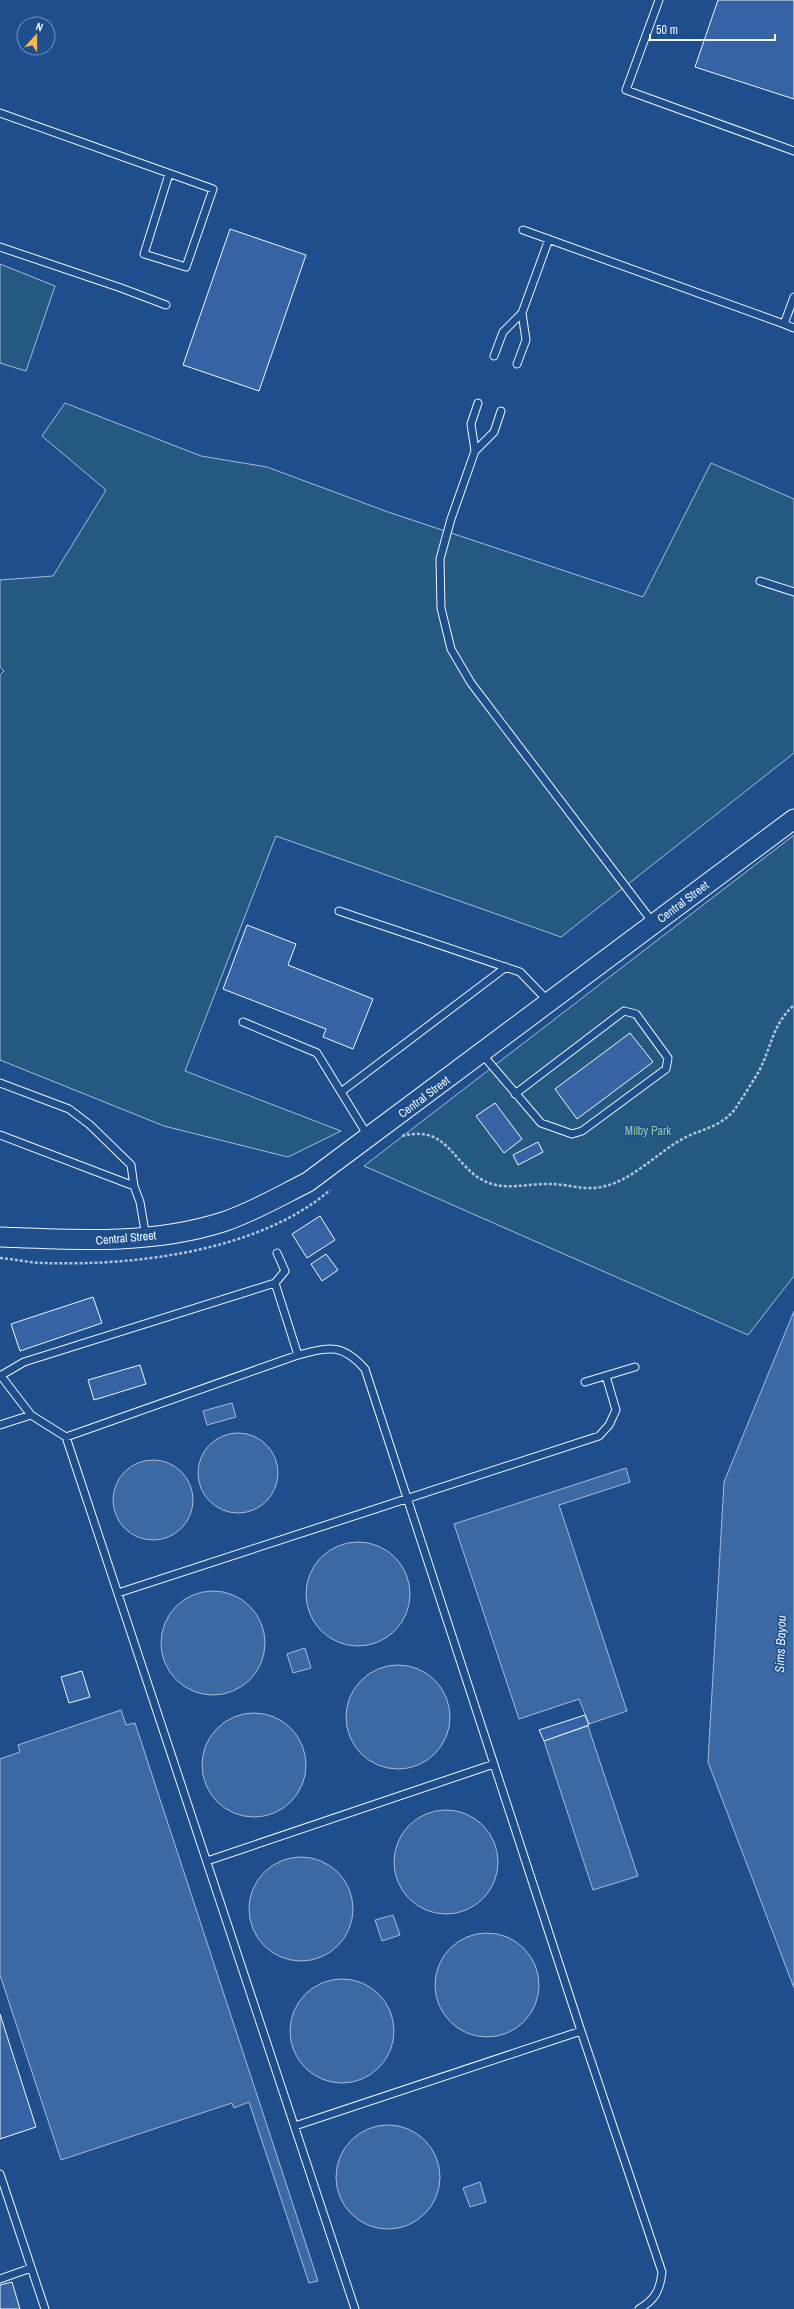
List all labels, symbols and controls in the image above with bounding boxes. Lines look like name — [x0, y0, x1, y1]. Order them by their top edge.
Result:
north arrow — [16, 16, 56, 56]
scale bar — [650, 16, 775, 42]
text: N — [34, 19, 45, 34]
text: 50 m — [656, 22, 678, 38]
street label: Central Street — [654, 877, 712, 927]
street label: Central Street — [395, 1072, 453, 1122]
park label: Milby Park — [625, 1123, 671, 1139]
street label: Central Street — [95, 1227, 157, 1249]
water label: Sims Bayou — [771, 1615, 790, 1673]

